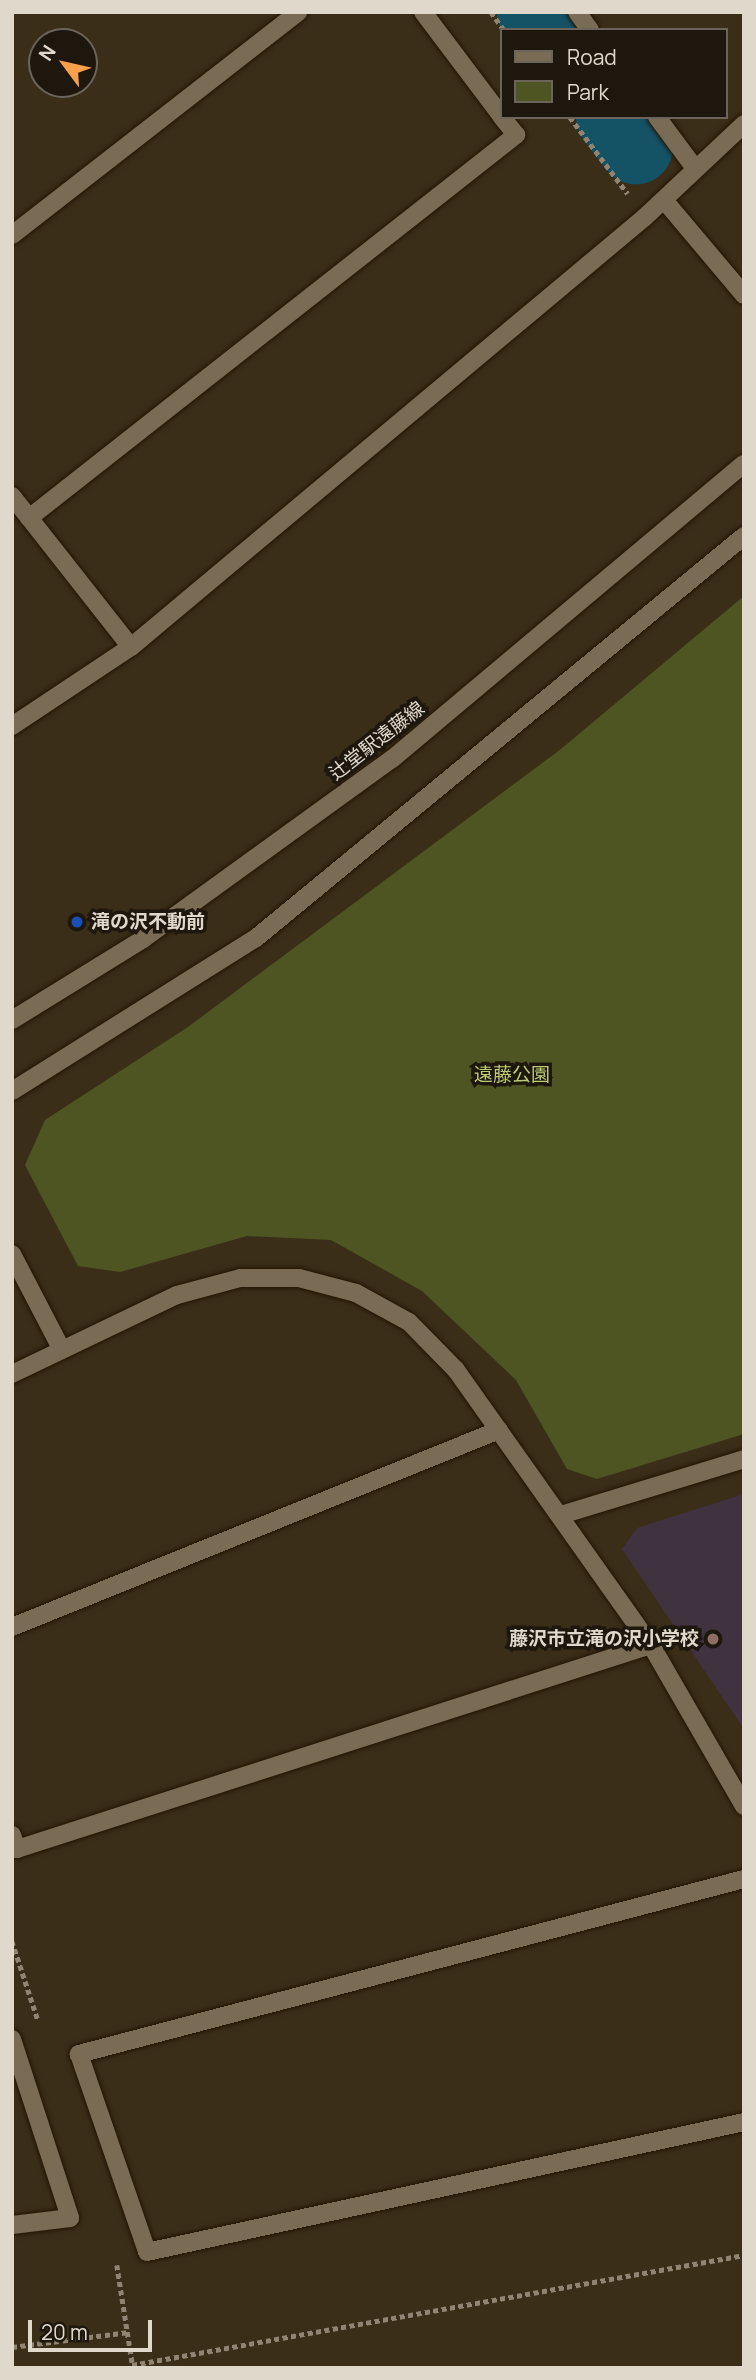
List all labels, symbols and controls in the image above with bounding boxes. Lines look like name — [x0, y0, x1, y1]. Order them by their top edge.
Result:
north arrow — [28, 28, 98, 98]
legend — [500, 28, 728, 119]
text: N — [32, 40, 62, 65]
text: Road — [567, 43, 617, 71]
text: Park — [567, 78, 609, 106]
street label: 辻堂駅遠藤線 — [325, 697, 429, 785]
place label: 滝の沢不動前 — [91, 911, 205, 933]
marker: 滝の沢不動前 — [69, 914, 85, 930]
park label: 遠藤公園 — [474, 1064, 550, 1086]
place label: 藤沢市立滝の沢小学校 — [509, 1628, 699, 1650]
marker: 藤沢市立滝の沢小学校 — [705, 1631, 721, 1647]
scale bar — [32, 2306, 156, 2350]
text: 20 m — [41, 2318, 88, 2346]

